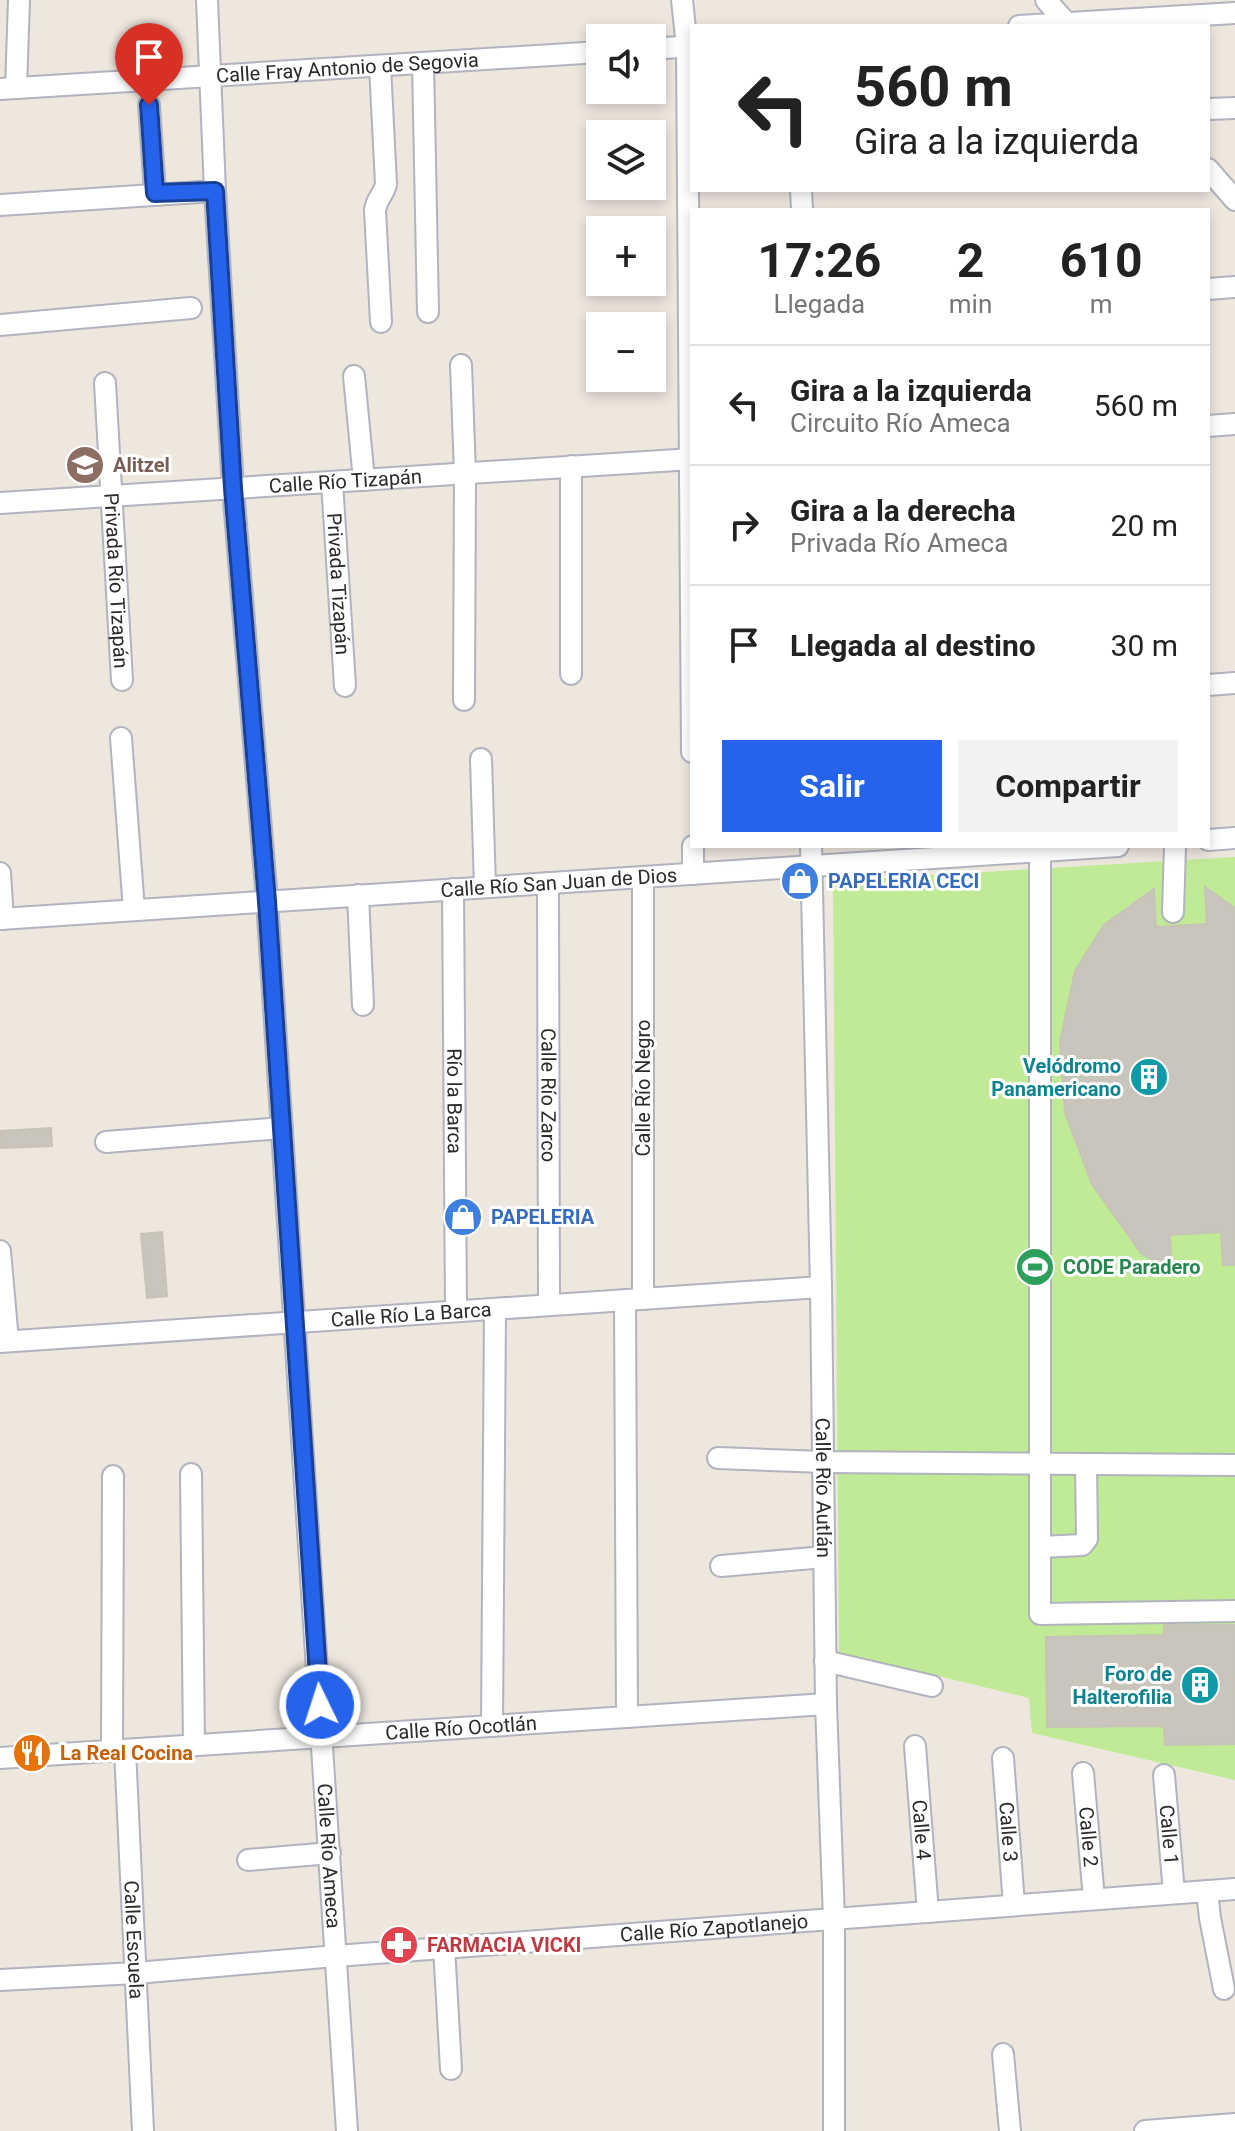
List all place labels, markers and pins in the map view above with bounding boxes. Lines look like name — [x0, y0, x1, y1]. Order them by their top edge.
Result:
pin — [115, 23, 183, 105]
school or university icon: Alitzel — [64, 444, 106, 486]
place label: Alitzel — [113, 453, 170, 477]
shop icon: PAPELERIA CECI — [779, 860, 821, 902]
place label: PAPELERIA CECI — [828, 869, 979, 893]
place label: Velódromo Panamericano — [991, 1054, 1121, 1101]
building icon: Velódromo Panamericano — [1128, 1056, 1170, 1098]
shop icon: PAPELERIA — [442, 1196, 484, 1238]
place label: PAPELERIA — [491, 1205, 595, 1229]
sports icon: CODE Paradero — [1014, 1246, 1056, 1288]
place label: CODE Paradero — [1063, 1255, 1201, 1279]
place label: Foro de Halterofilia — [1073, 1662, 1172, 1709]
building icon: Foro de Halterofilia — [1179, 1664, 1221, 1706]
restaurant icon: La Real Cocina — [11, 1732, 53, 1774]
place label: La Real Cocina — [60, 1741, 193, 1765]
pharmacy icon: FARMACIA VICKI — [378, 1924, 420, 1966]
place label: FARMACIA VICKI — [427, 1933, 581, 1957]

